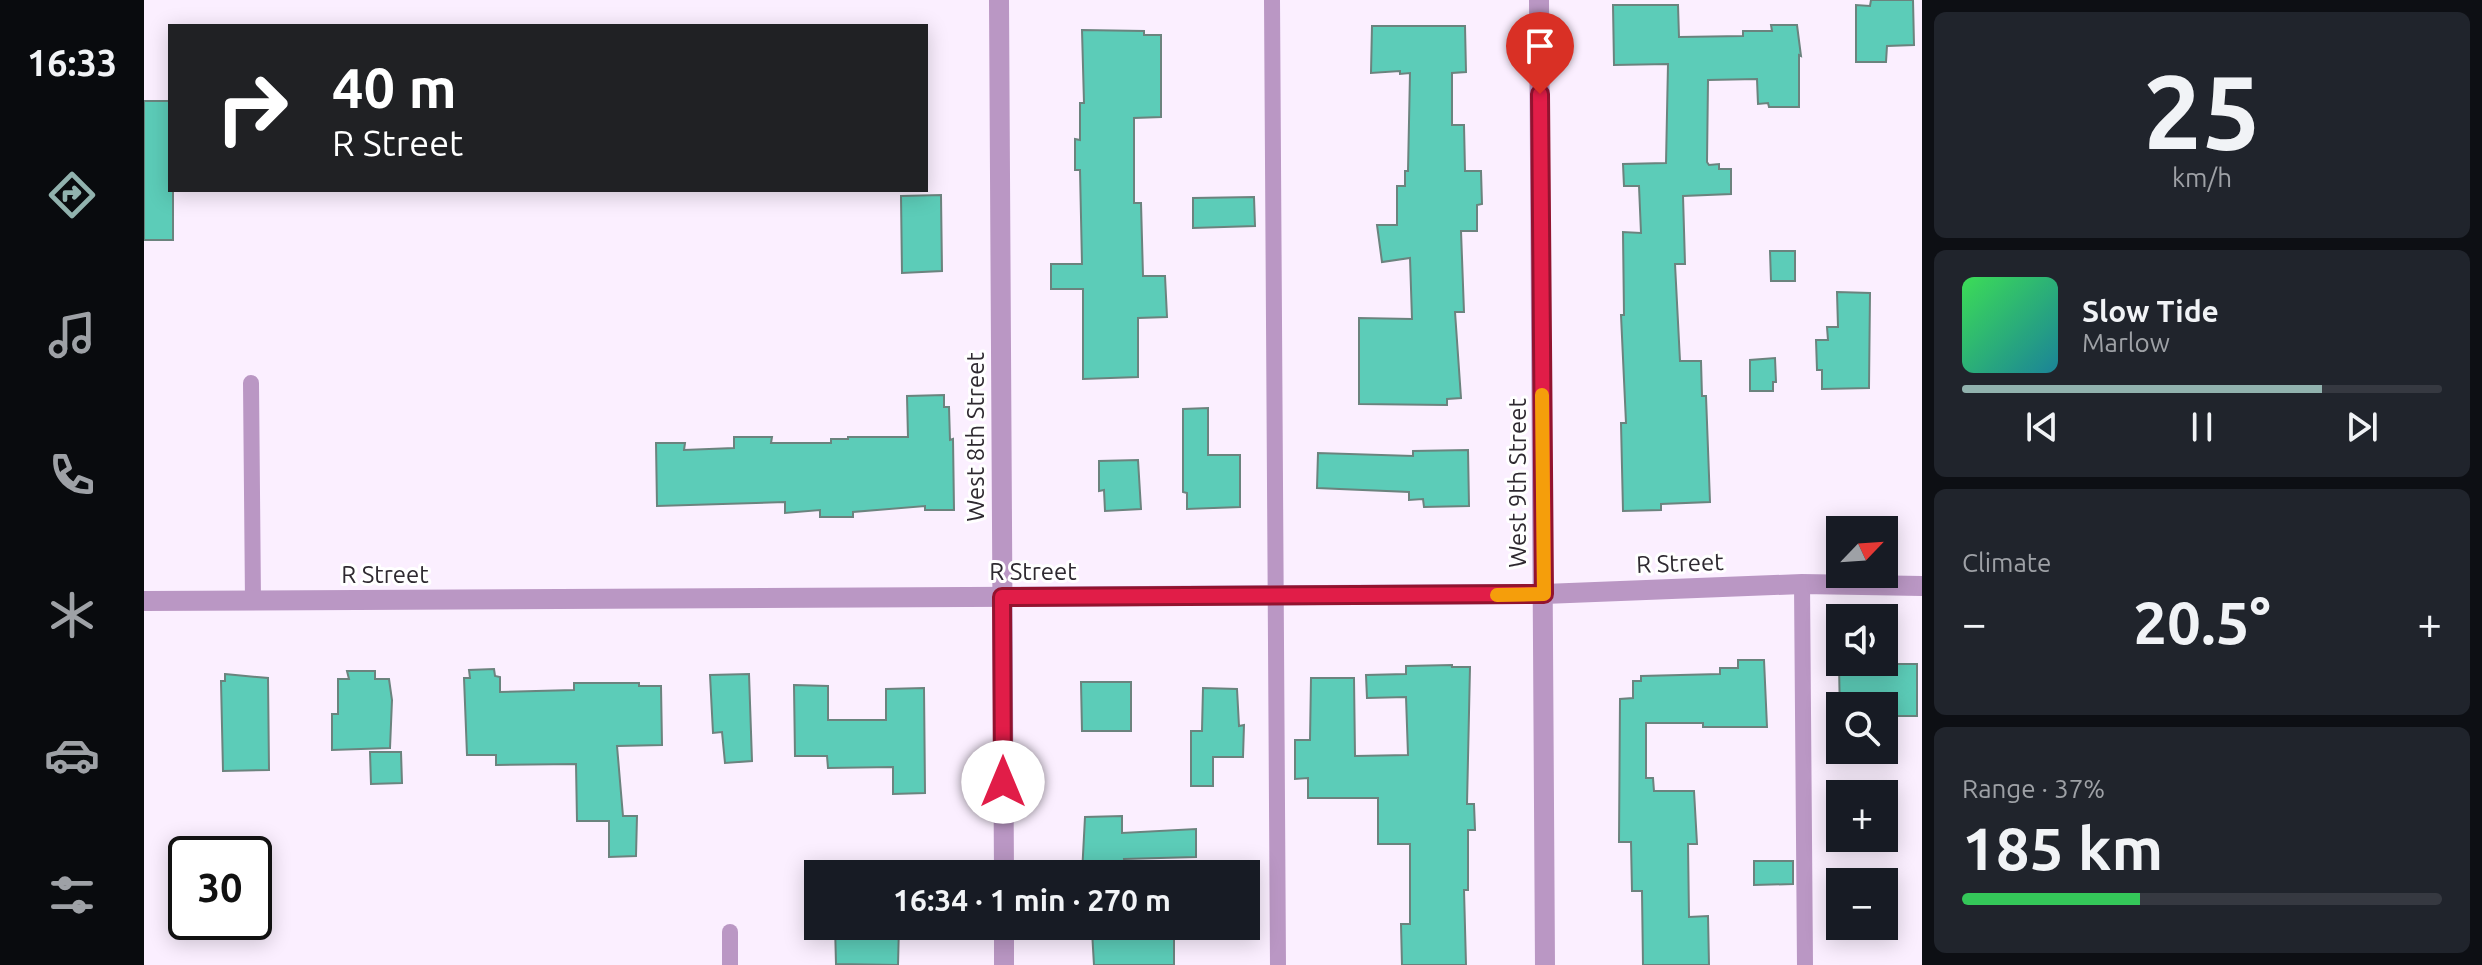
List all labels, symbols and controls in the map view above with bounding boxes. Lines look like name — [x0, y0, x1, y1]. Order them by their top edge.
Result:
pin — [1506, 12, 1574, 94]
icon: arrive — [1518, 24, 1562, 68]
text: 16:33 — [27, 42, 117, 83]
text: 25 — [2143, 52, 2261, 169]
icon: right — [200, 56, 304, 160]
text: 40 m — [332, 56, 457, 119]
text: R Street — [332, 122, 463, 163]
text: km/h — [2172, 163, 2232, 192]
icon: directions — [44, 167, 100, 223]
text: Slow Tide — [2082, 294, 2219, 328]
icon: music — [44, 307, 100, 363]
text: Marlow — [2082, 328, 2170, 357]
street label: West 8th Street — [962, 352, 989, 522]
street label: West 9th Street — [1504, 398, 1531, 568]
icon: previous — [2020, 405, 2064, 449]
icon: pause — [2180, 405, 2224, 449]
icon: next — [2340, 405, 2384, 449]
icon: phone — [44, 447, 100, 503]
north arrow — [1826, 516, 1898, 588]
map controls — [1826, 516, 1898, 940]
street label: R Street — [1636, 548, 1725, 578]
text: Climate — [1962, 548, 2051, 577]
street label: R Street — [989, 558, 1077, 585]
street label: R Street — [341, 561, 429, 588]
icon: climate — [44, 587, 100, 643]
text: 20.5° — [2133, 588, 2271, 655]
text: − — [1962, 598, 1987, 647]
text: + — [2417, 598, 2442, 647]
button: sound — [1826, 604, 1898, 676]
button: search — [1826, 692, 1898, 764]
icon: car — [44, 727, 100, 783]
position arrow — [961, 740, 1045, 824]
text: Range · 37% — [1962, 774, 2105, 803]
button: + — [1826, 780, 1898, 852]
text: 185 km — [1962, 814, 2163, 881]
speed limit sign: 30 — [168, 836, 272, 940]
icon: filters — [44, 867, 100, 923]
button: − — [1826, 868, 1898, 940]
text: 16:34 · 1 min · 270 m — [893, 883, 1171, 917]

